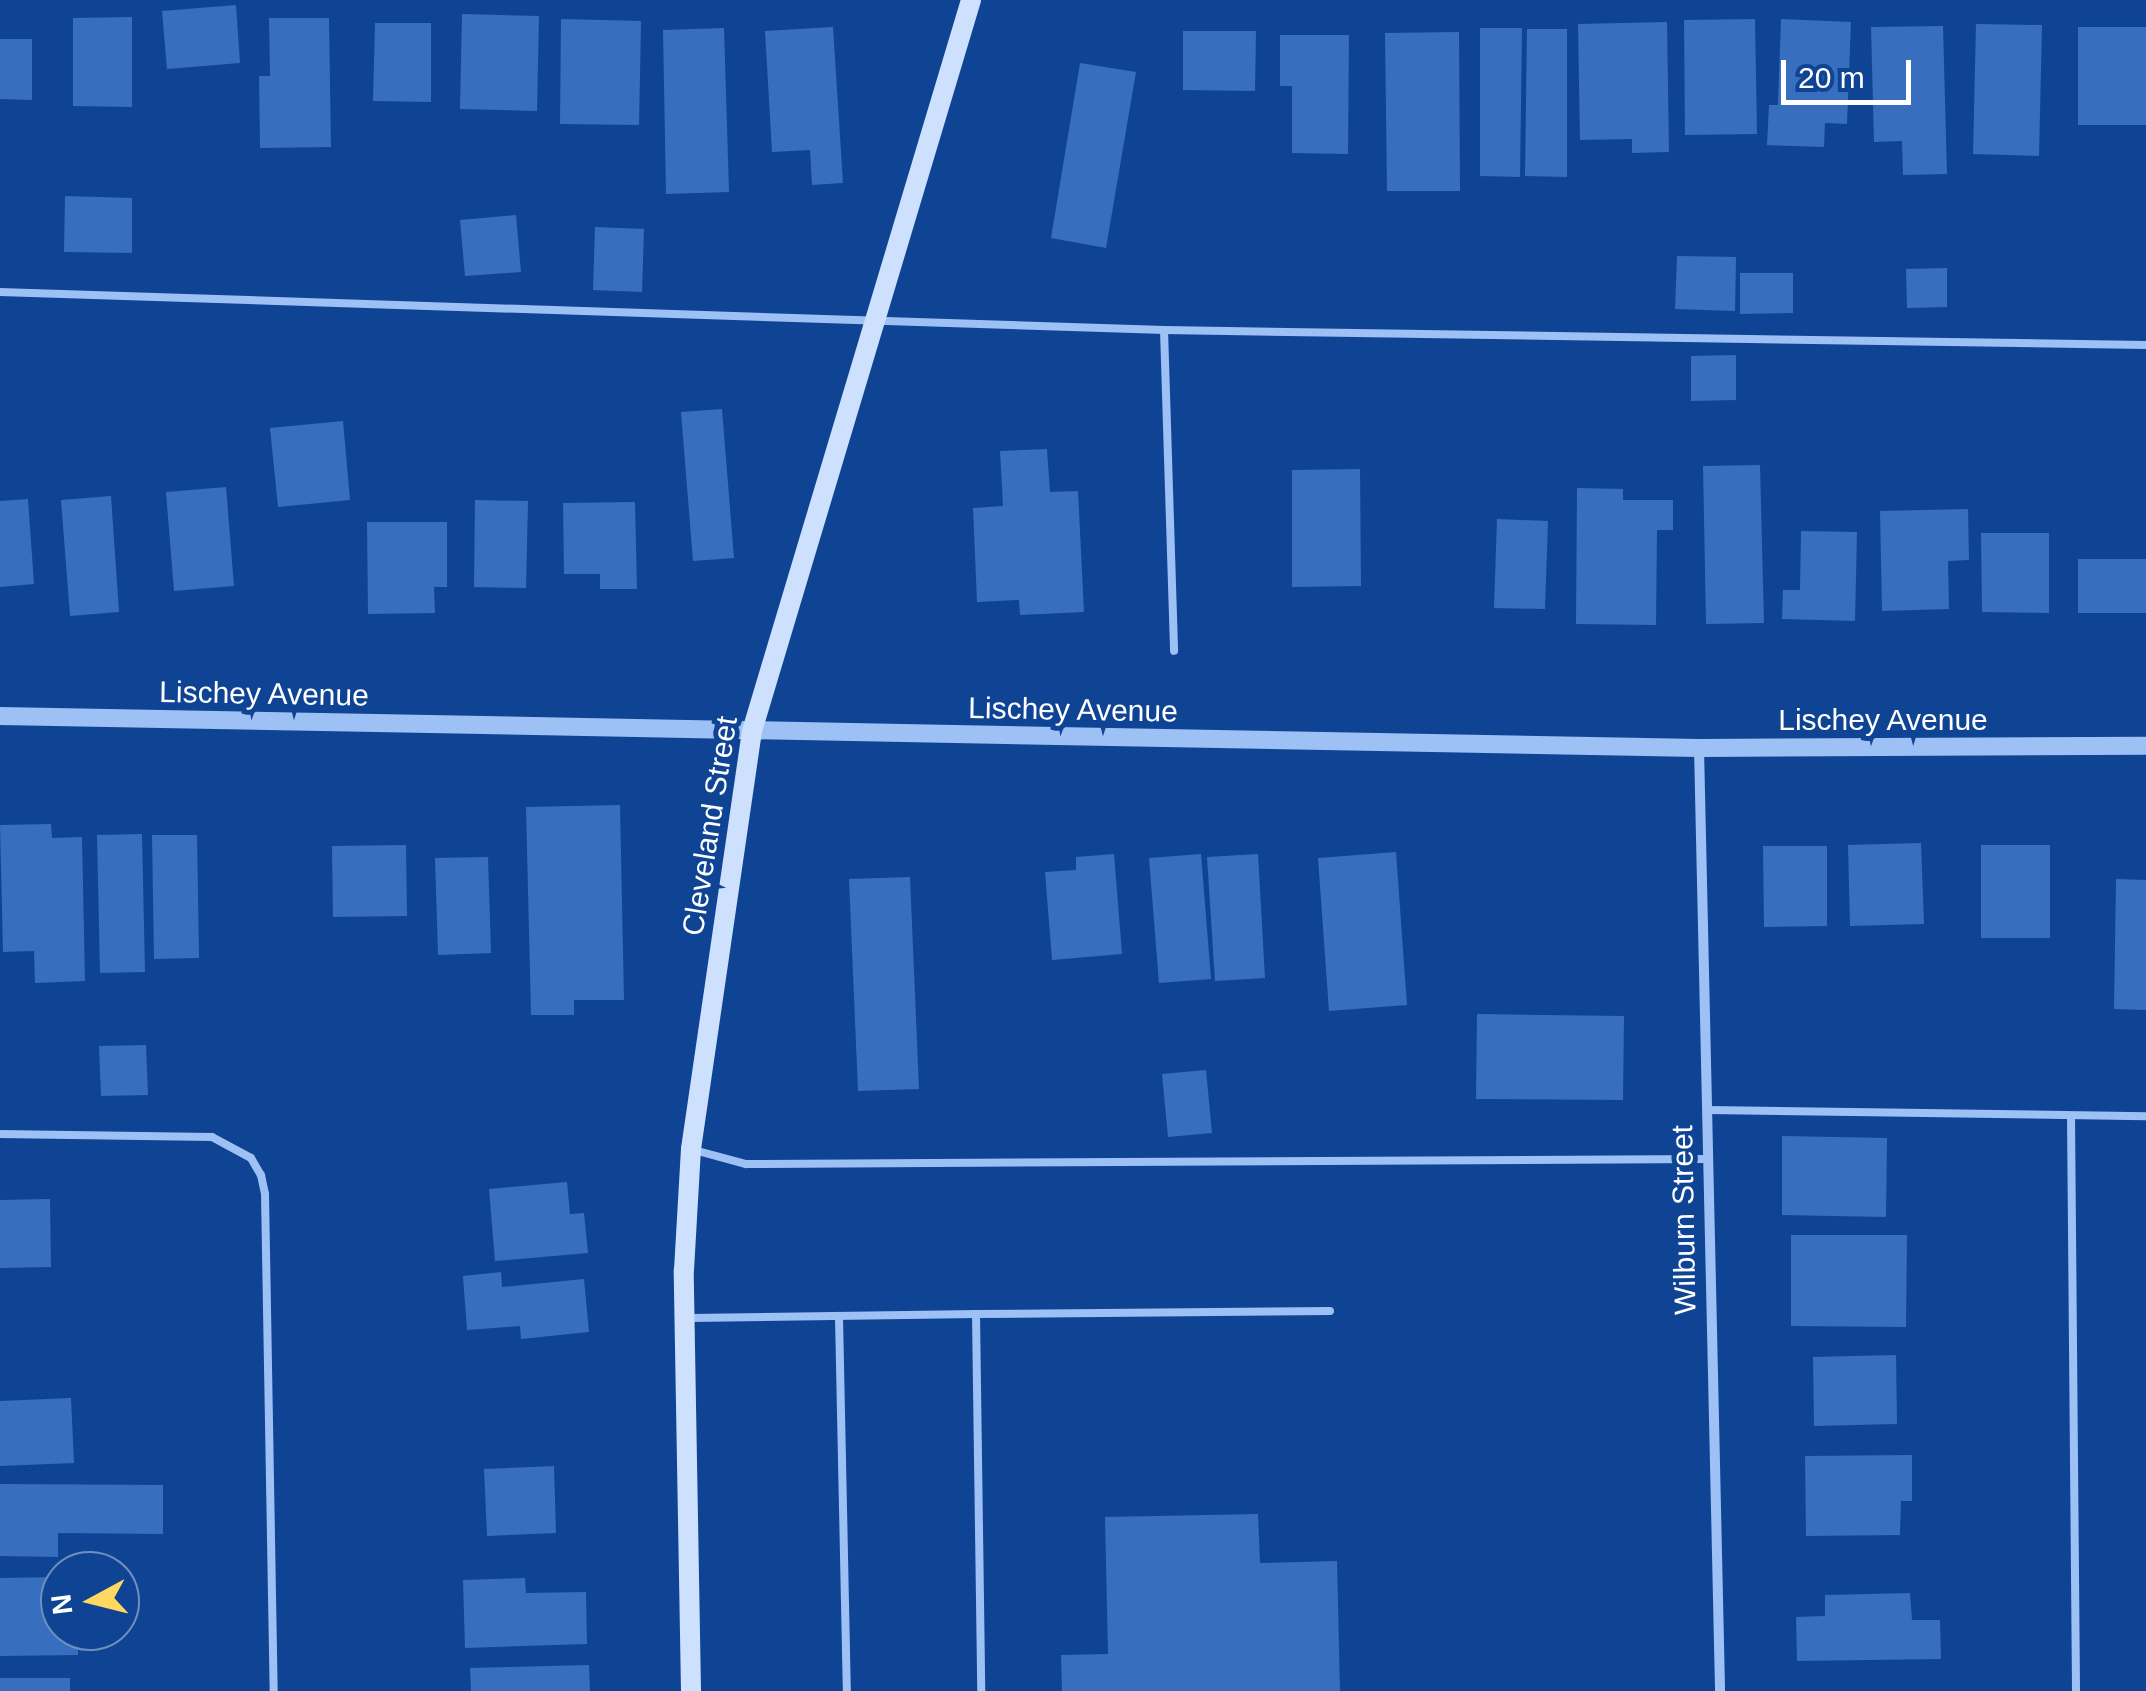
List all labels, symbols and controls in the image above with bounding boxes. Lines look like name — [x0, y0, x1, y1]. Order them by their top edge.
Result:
scale bar — [1786, 40, 1916, 102]
text: 20 m — [1798, 61, 1865, 94]
street label: Lischey Avenue — [158, 674, 370, 714]
street label: Lischey Avenue — [967, 690, 1179, 730]
street label: Lischey Avenue — [1777, 702, 1989, 738]
street label: Cleveland Street — [675, 714, 745, 938]
street label: Wilburn Street — [1664, 1125, 1704, 1315]
north arrow — [40, 1551, 140, 1651]
text: N — [45, 1593, 78, 1616]

